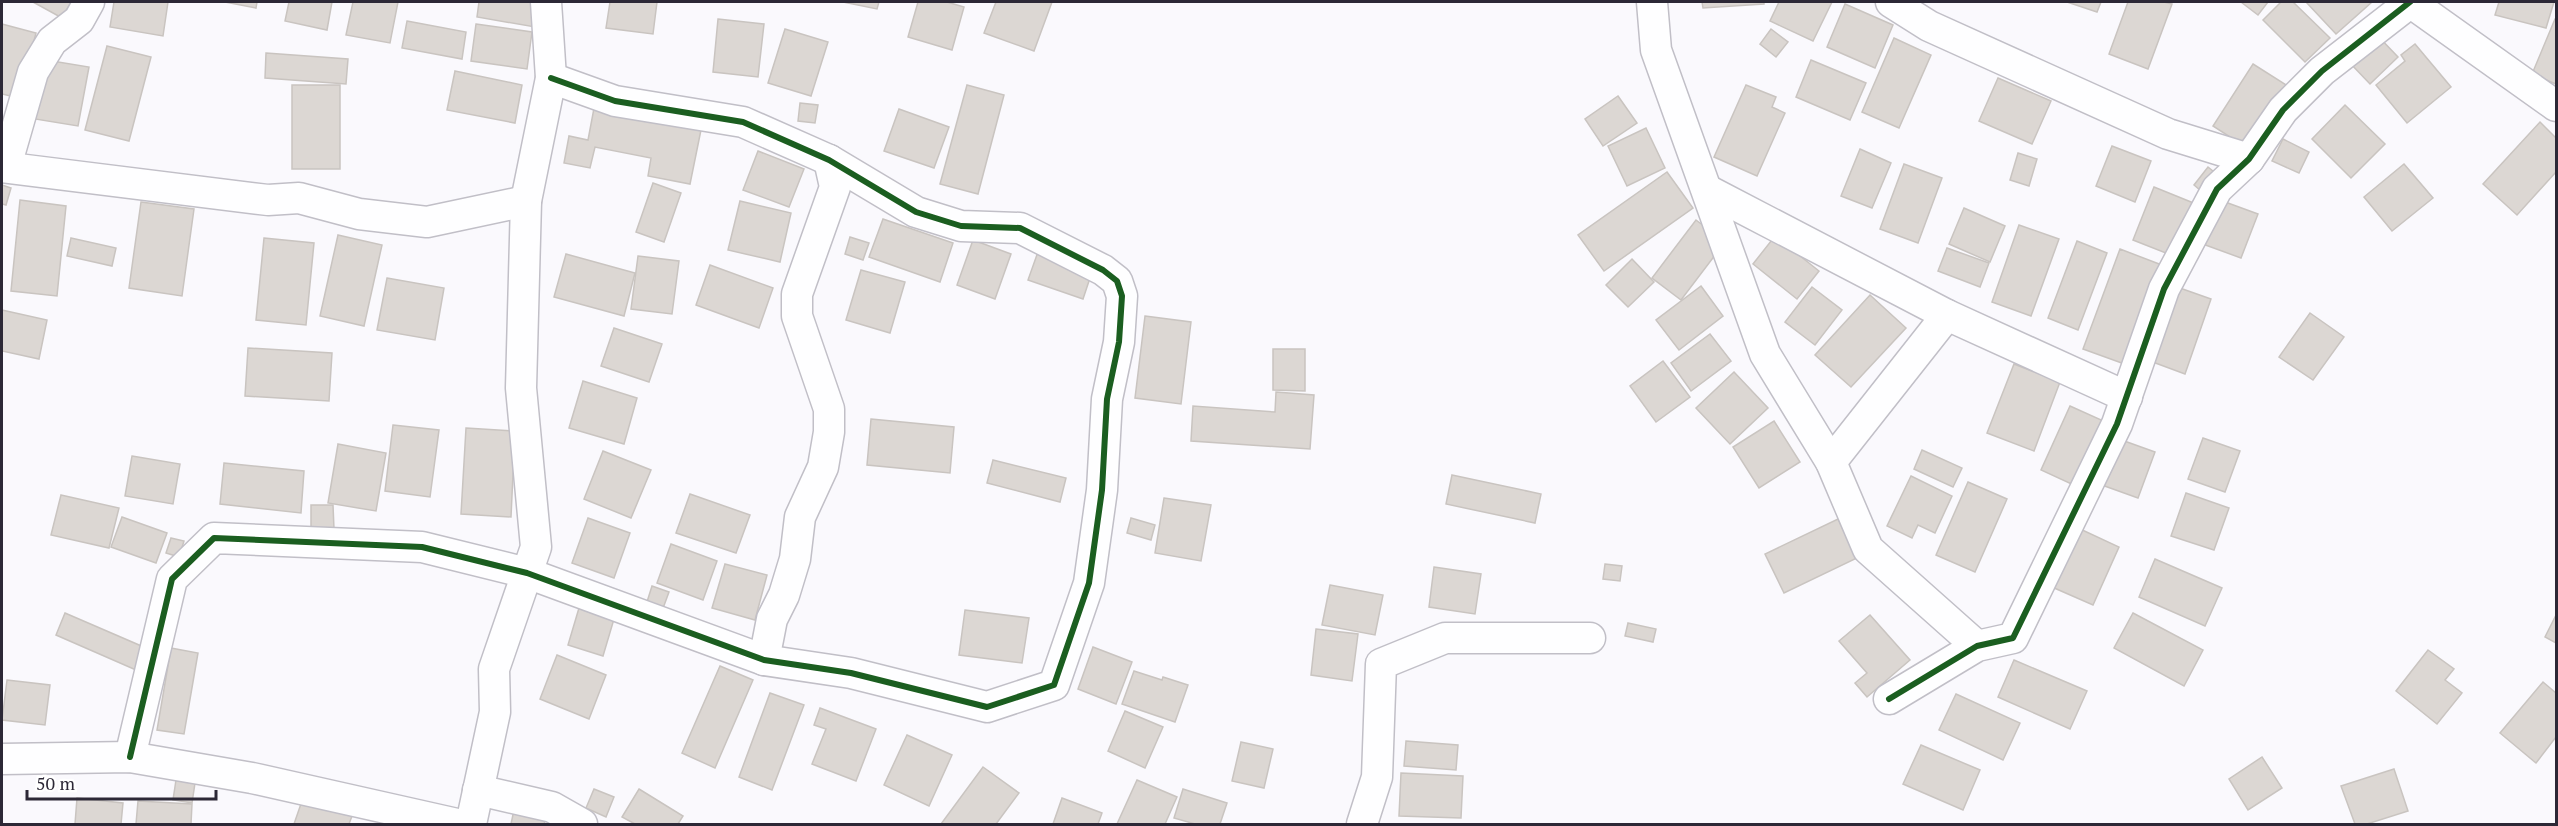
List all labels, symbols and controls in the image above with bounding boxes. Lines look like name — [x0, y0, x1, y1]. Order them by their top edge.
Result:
scale bar — [27, 763, 216, 801]
text: 50 m — [36, 771, 76, 795]

